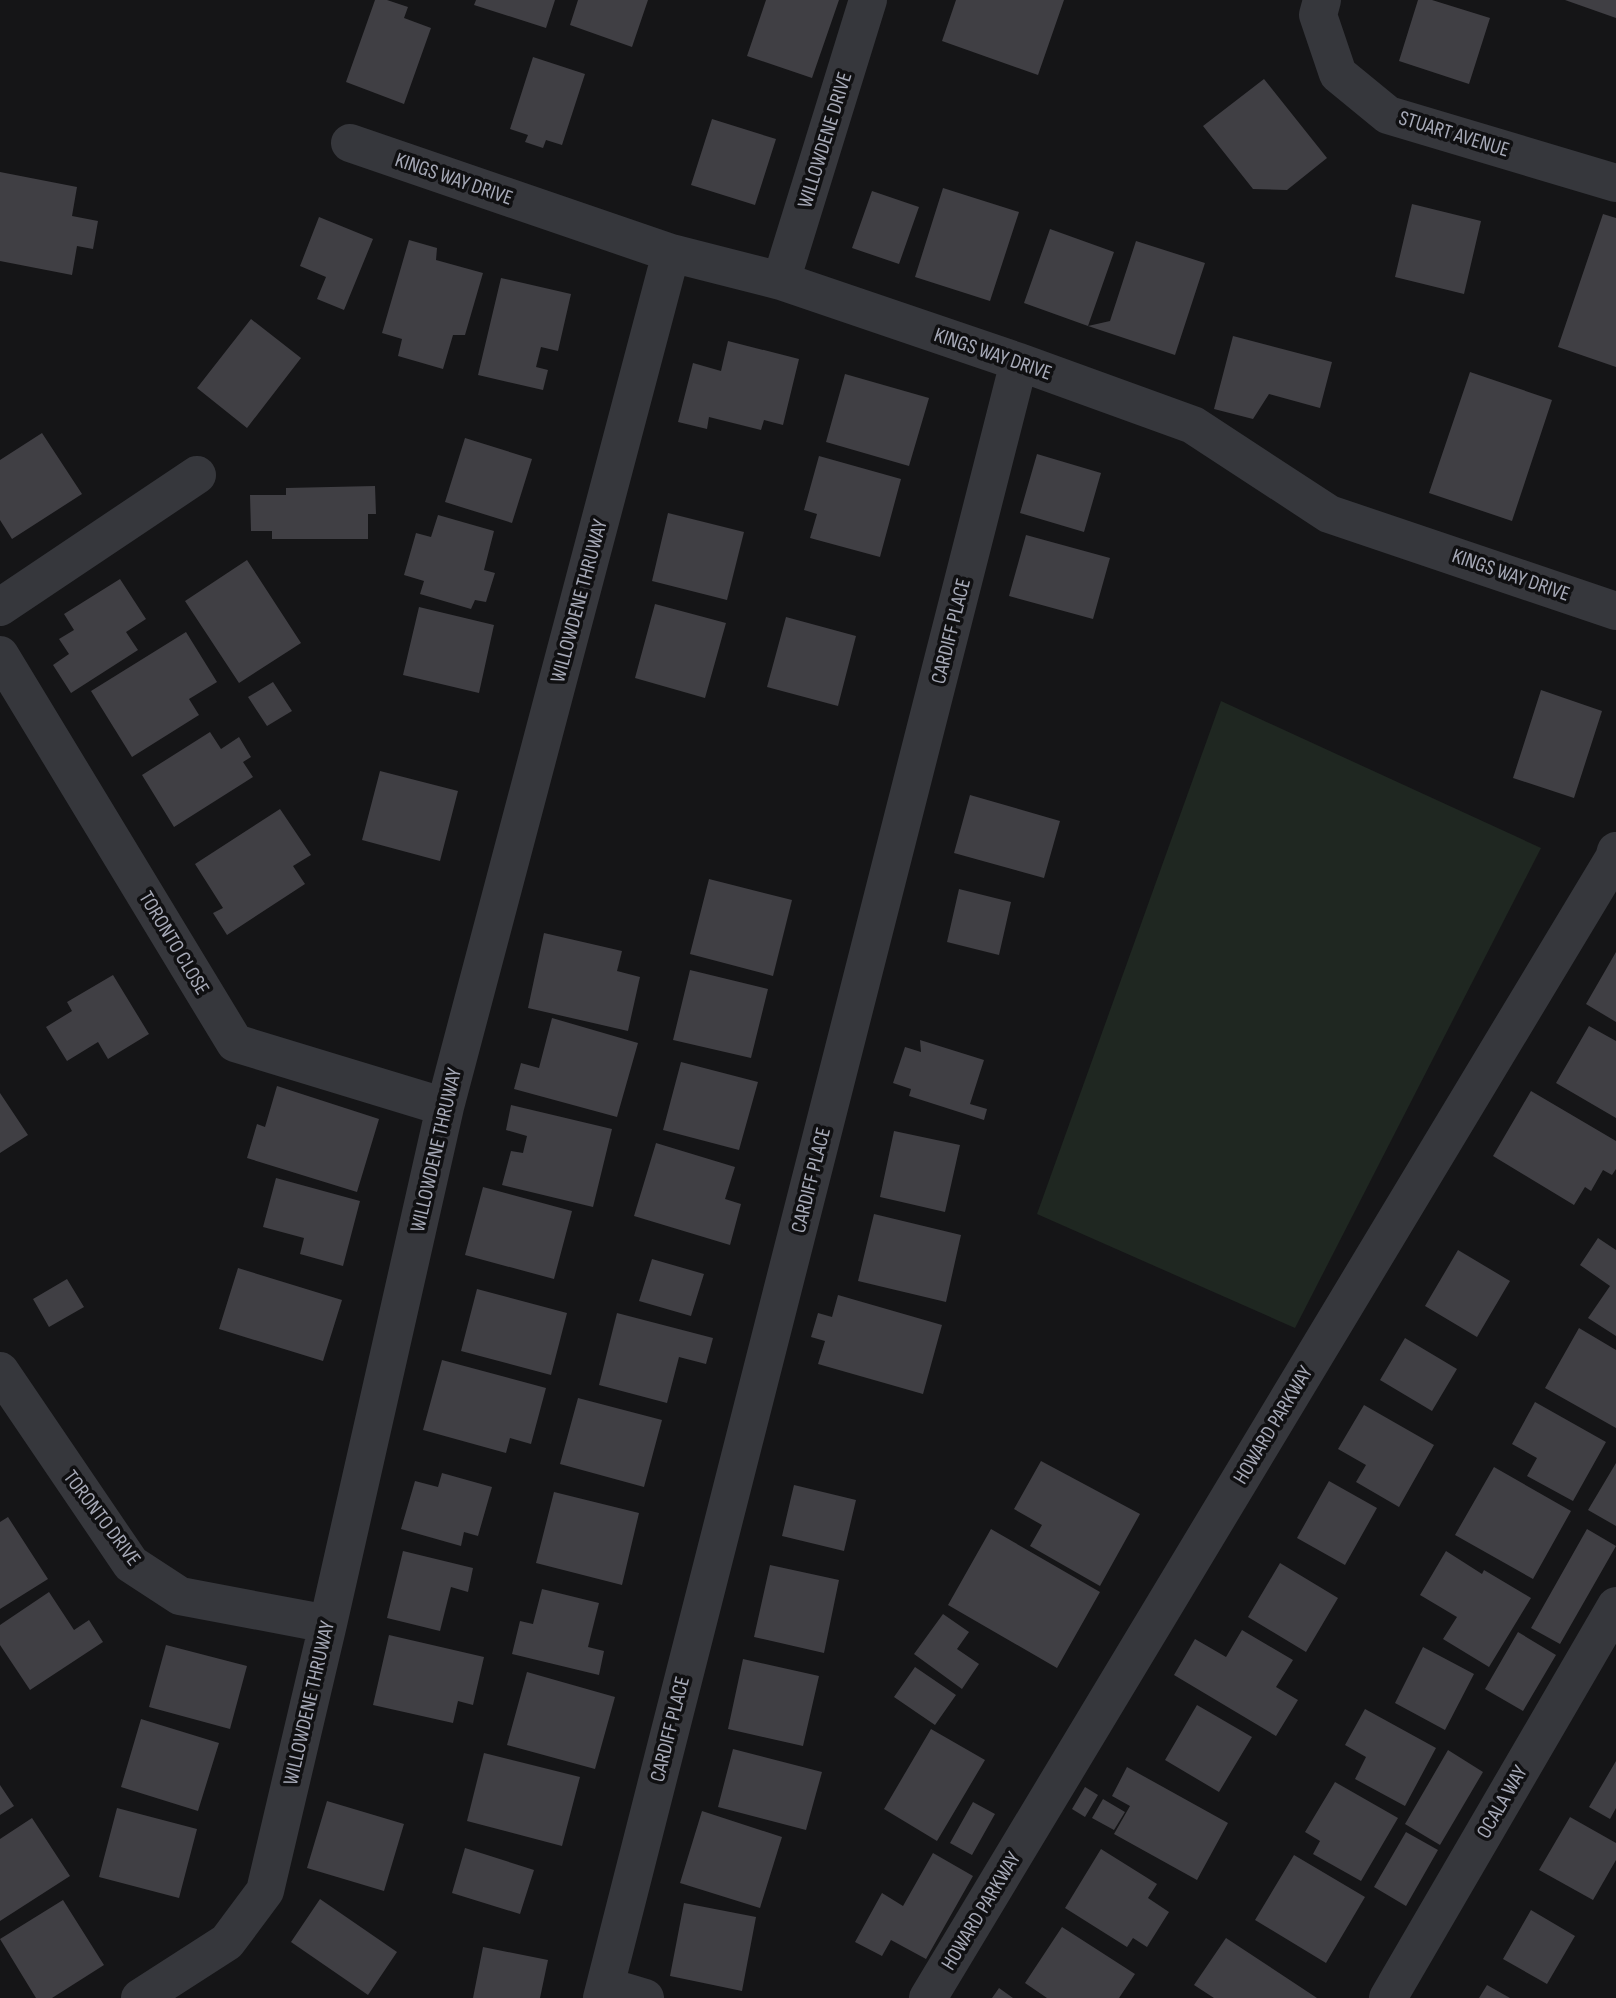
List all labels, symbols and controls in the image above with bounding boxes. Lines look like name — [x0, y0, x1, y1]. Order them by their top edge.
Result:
street label: WILLOWDENE DRIVE — [792, 69, 858, 211]
street label: STUART AVENUE — [1396, 105, 1512, 163]
street label: KINGS WAY DRIVE — [392, 147, 516, 211]
street label: KINGS WAY DRIVE — [931, 322, 1055, 386]
street label: WILLOWDENE THRUWAY — [545, 516, 613, 685]
street label: KINGS WAY DRIVE — [1449, 543, 1573, 607]
street label: CARDIFF PLACE — [926, 576, 976, 686]
street label: TORONTO CLOSE — [133, 887, 215, 999]
street label: WILLOWDENE THRUWAY — [405, 1065, 467, 1235]
street label: CARDIFF PLACE — [786, 1125, 836, 1235]
street label: HOWARD PARKWAY — [1228, 1361, 1318, 1489]
street label: TORONTO DRIVE — [58, 1465, 146, 1571]
street label: WILLOWDENE THRUWAY — [278, 1618, 340, 1788]
street label: CARDIFF PLACE — [645, 1674, 695, 1784]
street label: OCALA WAY — [1471, 1761, 1533, 1843]
street label: HOWARD PARKWAY — [936, 1847, 1026, 1975]

